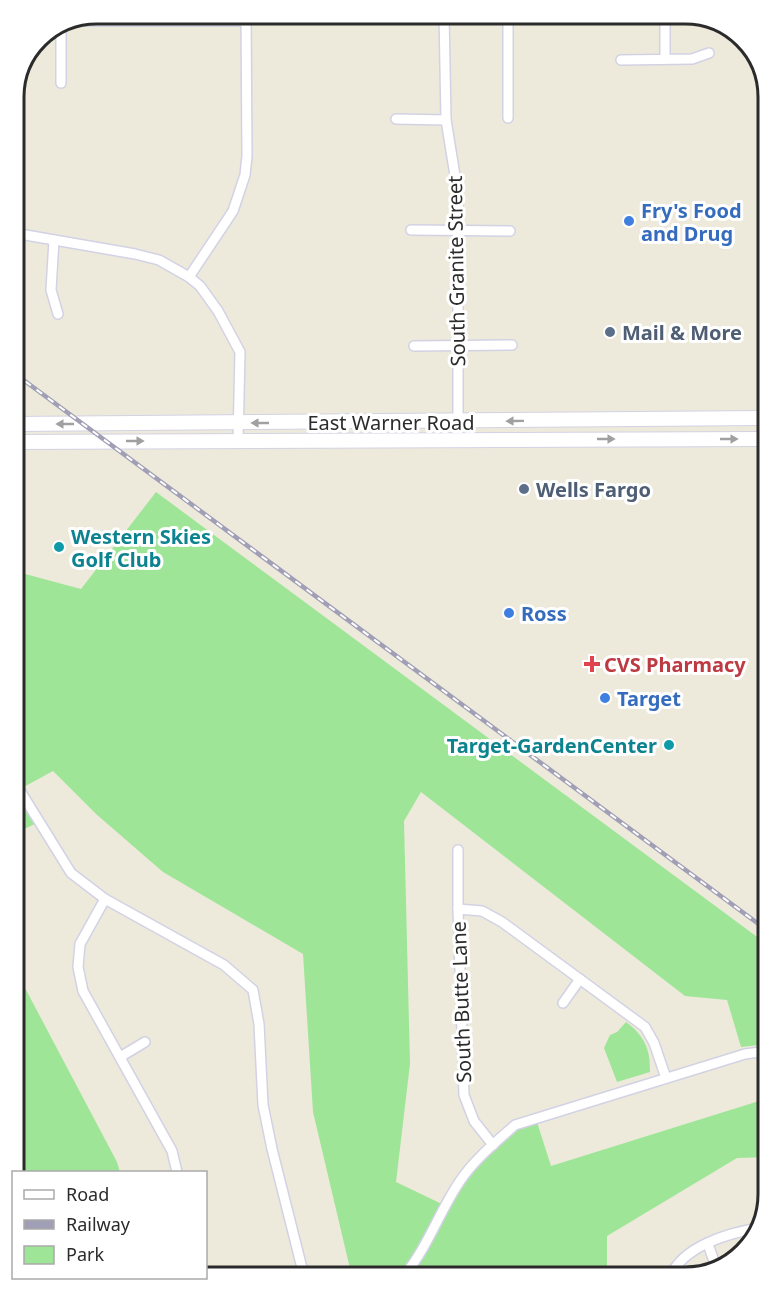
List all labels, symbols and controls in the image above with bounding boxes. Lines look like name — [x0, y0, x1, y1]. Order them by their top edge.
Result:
street label: South Granite Street — [441, 175, 471, 367]
place label: Fry's Food and Drug — [641, 197, 742, 247]
marker: Fry's Food and Drug — [622, 214, 636, 228]
place label: Mail & More — [622, 319, 742, 346]
marker: Mail & More — [603, 325, 617, 339]
street label: East Warner Road — [307, 409, 475, 436]
one-way arrow — [505, 416, 524, 426]
one-way arrow — [251, 418, 270, 428]
one-way arrow — [56, 419, 75, 429]
one-way arrow — [596, 434, 615, 444]
one-way arrow — [720, 434, 739, 444]
one-way arrow — [126, 436, 145, 446]
place label: Wells Fargo — [536, 476, 651, 503]
marker: Wells Fargo — [517, 482, 531, 496]
place label: Western Skies Golf Club — [71, 523, 211, 573]
marker: Western Skies Golf Club — [52, 540, 66, 554]
place label: Ross — [521, 600, 567, 627]
marker: Ross — [502, 606, 516, 620]
place label: CVS Pharmacy — [604, 651, 746, 678]
marker: CVS Pharmacy — [585, 657, 599, 671]
place label: Target — [617, 685, 681, 712]
marker: Target — [598, 691, 612, 705]
place label: Target-GardenCenter — [447, 732, 657, 759]
marker: Target-GardenCenter — [662, 738, 676, 752]
street label: South Butte Lane — [445, 921, 477, 1083]
legend — [12, 1171, 207, 1279]
text: Road — [66, 1182, 109, 1206]
text: Railway — [66, 1212, 131, 1236]
text: Park — [66, 1242, 104, 1266]

